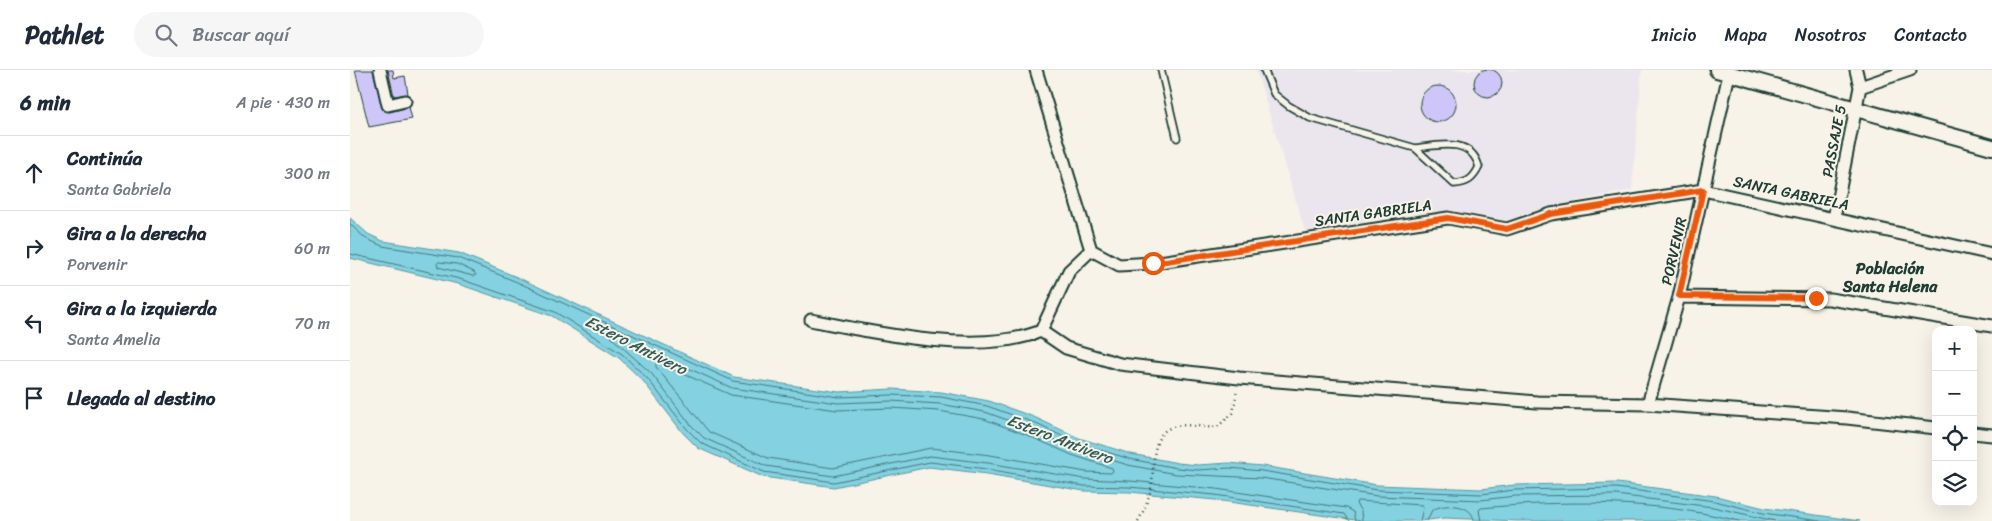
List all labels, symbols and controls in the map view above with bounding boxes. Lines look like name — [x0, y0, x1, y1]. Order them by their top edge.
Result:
search box — [134, 12, 484, 57]
text: Pathlet — [25, 14, 104, 56]
text: Buscar aquí — [192, 18, 289, 51]
text: Inicio — [1652, 19, 1697, 51]
text: Mapa — [1725, 19, 1767, 51]
text: Nosotros — [1795, 19, 1866, 51]
text: Contacto — [1894, 19, 1967, 51]
icon: search — [152, 21, 180, 49]
text: 6 min — [20, 84, 71, 122]
text: A pie · 430 m — [236, 88, 330, 117]
street label: PASSAJE 5 — [1814, 103, 1854, 179]
text: Continúa — [67, 142, 142, 175]
icon: ahead — [20, 159, 48, 187]
text: 300 m — [285, 159, 330, 188]
street label: SANTA GABRIELA — [1731, 168, 1851, 218]
text: Santa Gabriela — [67, 175, 171, 204]
street label: SANTA GABRIELA — [1313, 192, 1433, 234]
street label: PORVENIR — [1654, 214, 1694, 288]
text: Gira a la derecha — [67, 217, 206, 250]
icon: right — [20, 234, 48, 262]
text: 60 m — [294, 234, 330, 263]
text: Porvenir — [67, 250, 127, 279]
route start — [1142, 252, 1165, 275]
district label: Población Santa Helena — [1842, 254, 1938, 301]
route end — [1805, 287, 1828, 310]
text: Gira a la izquierda — [67, 292, 217, 325]
water label: Estero Antivero — [580, 307, 693, 384]
icon: left — [20, 309, 48, 337]
text: 70 m — [294, 309, 330, 338]
text: Santa Amelia — [67, 325, 160, 354]
map controls — [1932, 326, 1977, 506]
button: + — [1932, 326, 1977, 371]
button: − — [1932, 371, 1977, 416]
text: Llegada al destino — [67, 382, 216, 415]
icon: arrive — [20, 384, 48, 412]
water label: Estero Antivero — [1003, 406, 1118, 473]
button: locate — [1932, 416, 1977, 461]
button: layers — [1932, 461, 1977, 506]

